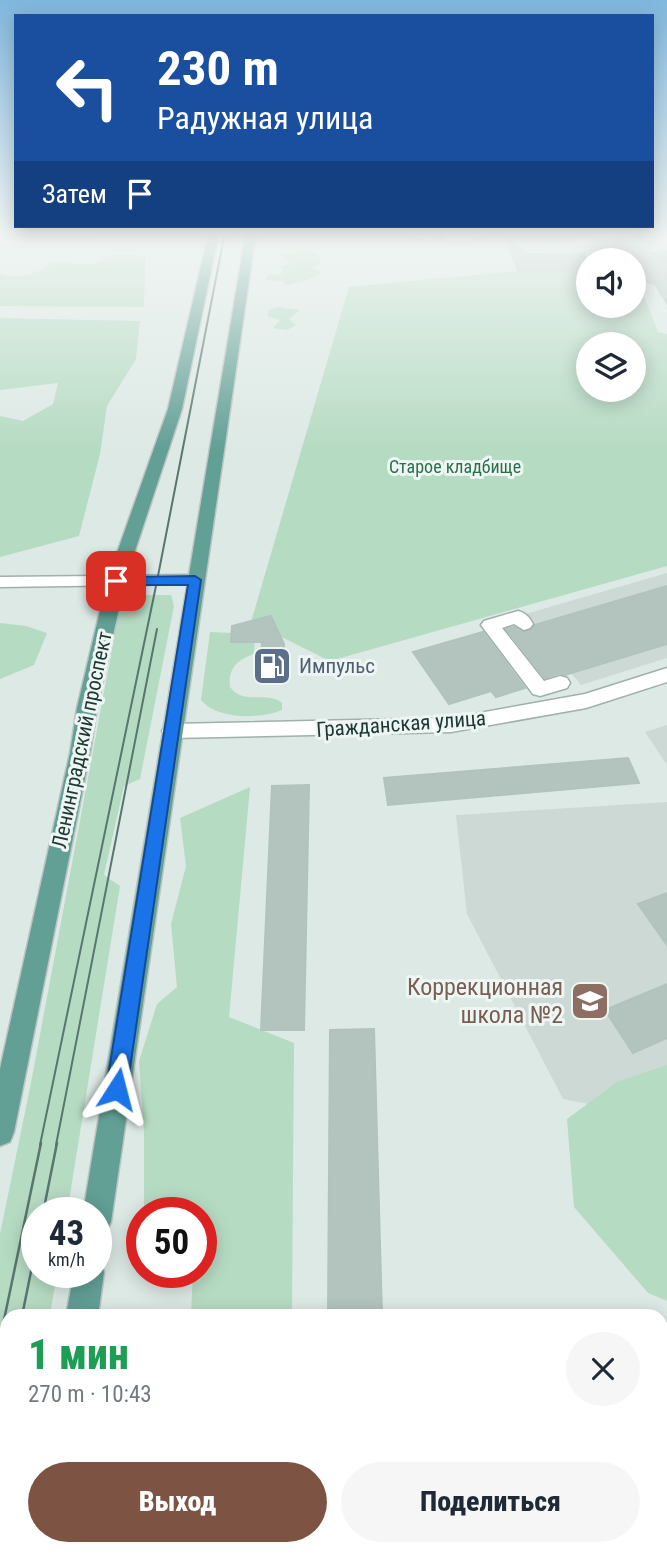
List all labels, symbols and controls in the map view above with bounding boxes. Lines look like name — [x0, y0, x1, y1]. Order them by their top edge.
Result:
text: 230 m — [157, 40, 279, 97]
icon: left — [42, 42, 133, 133]
text: Радужная улица — [157, 99, 373, 137]
icon: arrive — [121, 175, 159, 213]
text: Затем — [42, 179, 107, 209]
map controls — [576, 248, 646, 402]
button: sound — [576, 248, 646, 318]
button: layers — [576, 332, 646, 402]
park label: Старое кладбище — [389, 456, 521, 477]
pin — [86, 551, 146, 611]
icon: arrive — [97, 562, 135, 600]
street label: Ленинградский проспект — [47, 629, 117, 851]
fuel station icon: Импульс — [251, 645, 293, 687]
place label: Импульс — [299, 654, 375, 678]
street label: Гражданская улица — [315, 706, 487, 742]
place label: Коррекционная школа №2 — [407, 973, 563, 1029]
school or university icon: Коррекционная школа №2 — [569, 980, 611, 1022]
position arrow — [80, 1052, 154, 1126]
speed limit sign: 50 — [126, 1197, 217, 1288]
text: 43 — [49, 1213, 84, 1254]
text: km/h — [48, 1249, 85, 1270]
text: 1 мин — [28, 1330, 129, 1379]
button: close — [566, 1332, 640, 1406]
text: 270 m · 10:43 — [28, 1381, 152, 1408]
button: Выход — [28, 1462, 327, 1542]
button: Поделиться — [341, 1462, 640, 1542]

